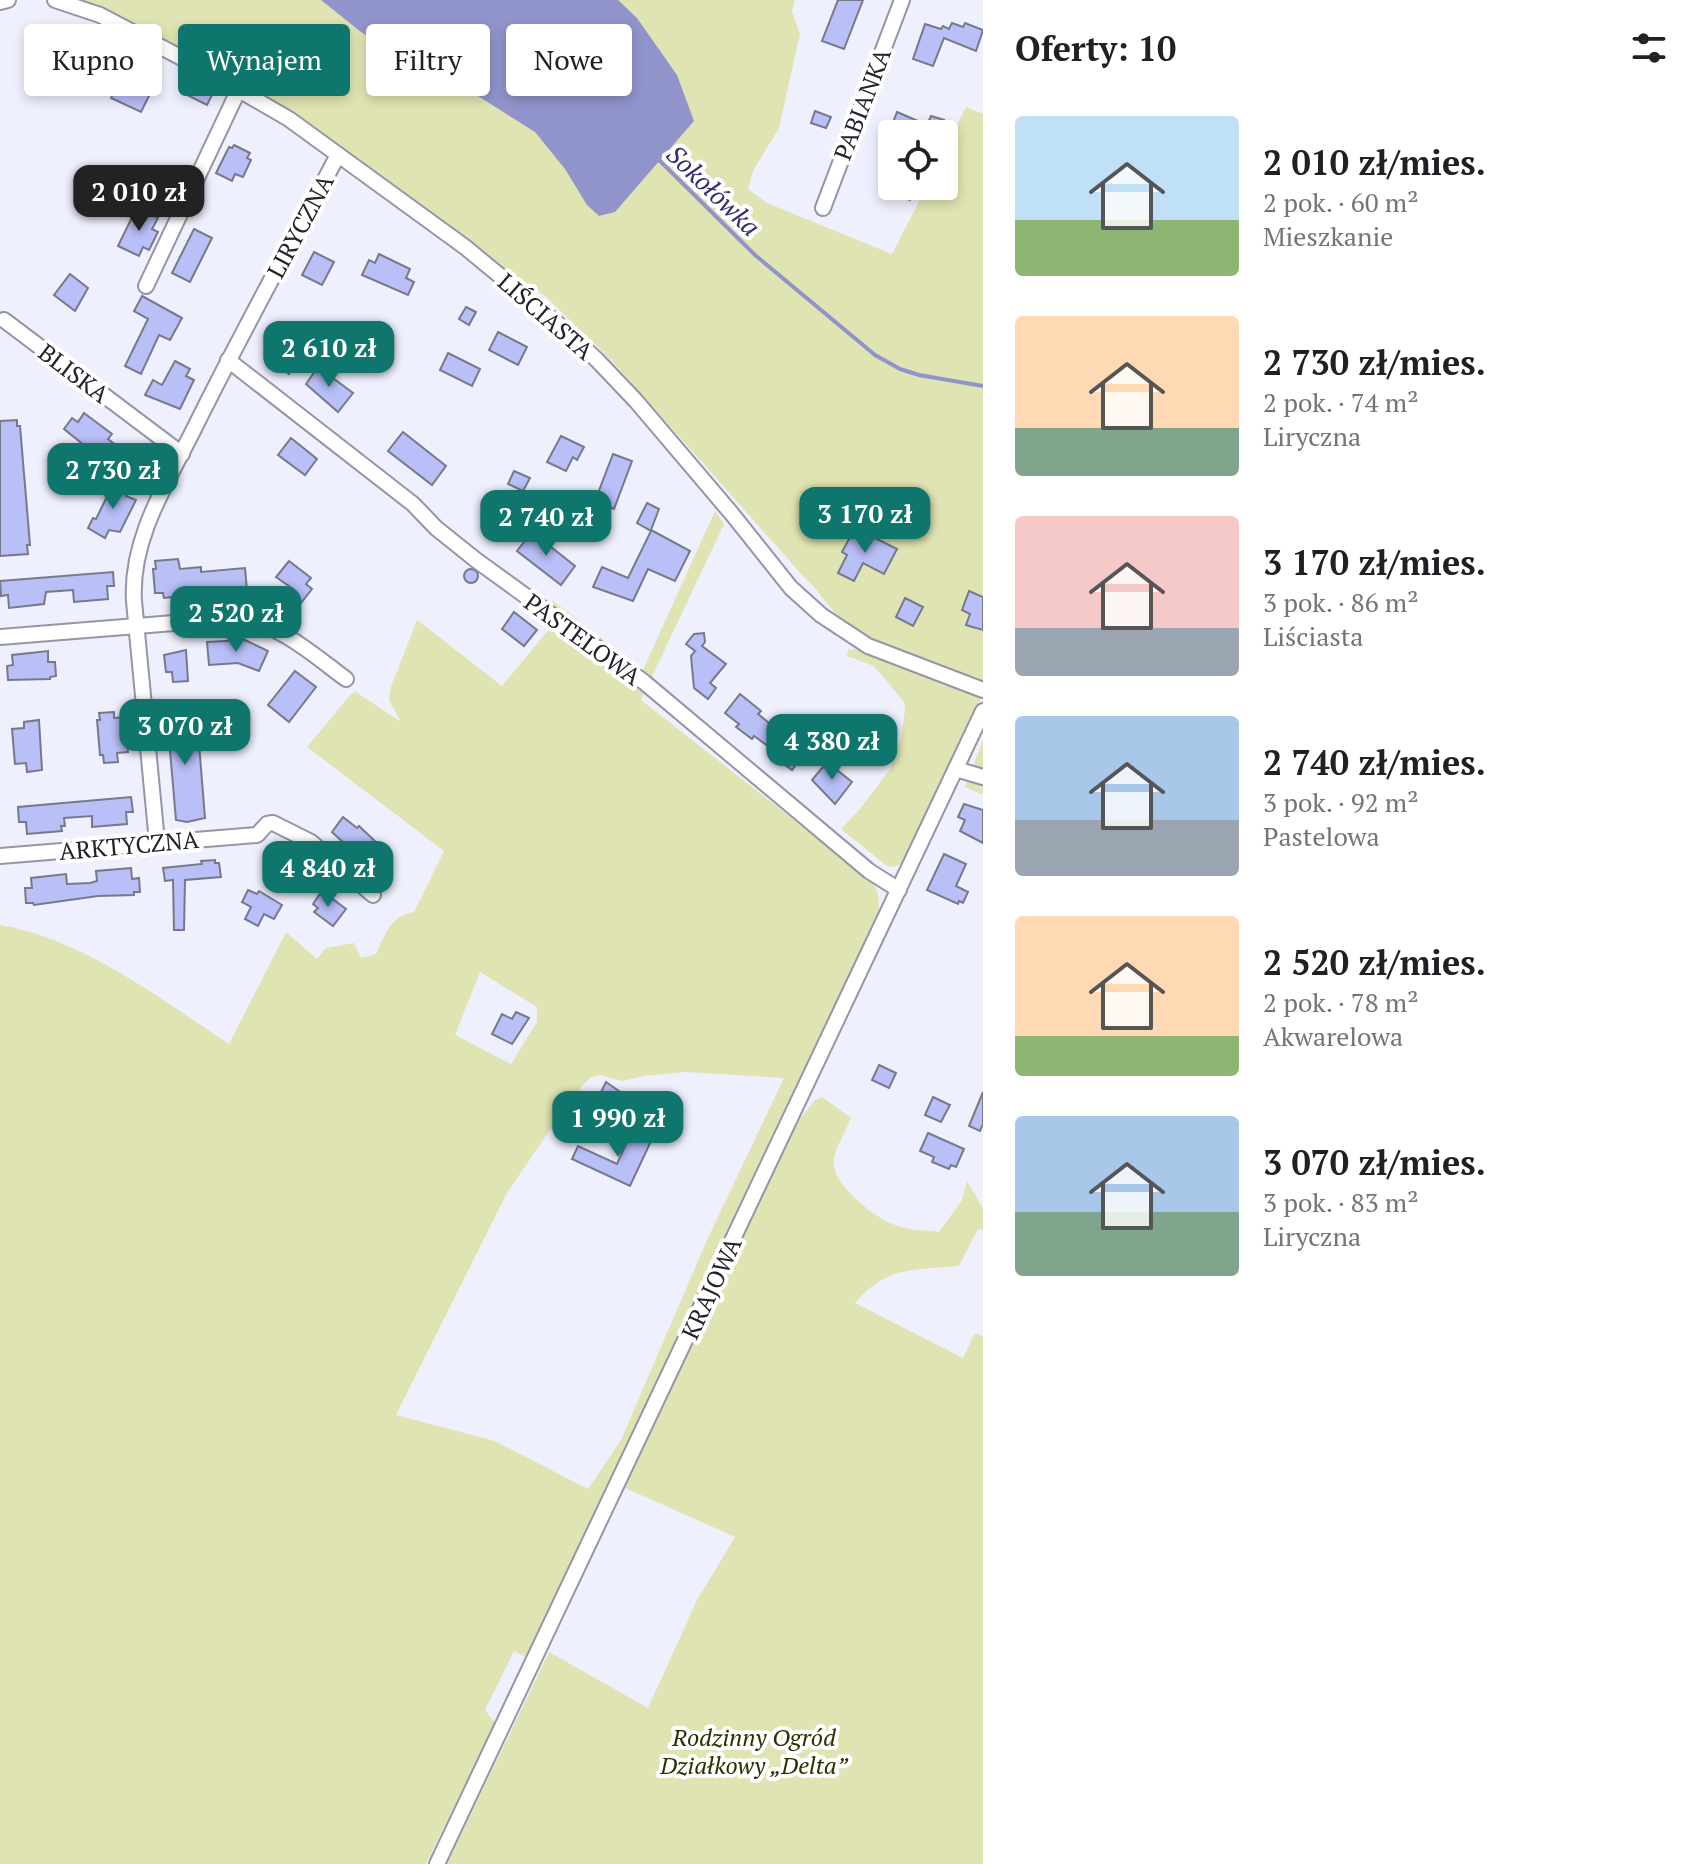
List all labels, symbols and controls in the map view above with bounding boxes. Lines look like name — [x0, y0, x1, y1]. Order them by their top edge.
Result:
chip: Kupno — [24, 24, 162, 96]
chip: Wynajem — [178, 24, 350, 96]
chip: Filtry — [366, 24, 490, 96]
chip: Nowe — [506, 24, 632, 96]
text: Oferty: 10 — [1015, 26, 1176, 71]
icon: filters — [1627, 26, 1671, 70]
street label: PABIANKA — [826, 43, 898, 165]
map controls — [878, 120, 958, 200]
button: locate — [878, 120, 958, 200]
water label: Sokołówka — [660, 137, 768, 243]
text: 2 010 zł/mies. — [1263, 140, 1486, 185]
icon: home — [1079, 148, 1175, 244]
pin: 2 010 zł — [56, 165, 222, 233]
street label: LIRYCZNA — [259, 168, 341, 284]
text: 2 010 zł — [91, 174, 187, 208]
text: 2 pok. · 60 m² — [1263, 185, 1418, 219]
text: Mieszkanie — [1263, 219, 1393, 253]
street label: LIŚCIASTA — [491, 266, 601, 367]
pin: 2 610 zł — [246, 321, 412, 389]
text: 2 610 zł — [281, 330, 377, 364]
street label: BLISKA — [32, 336, 116, 410]
text: 2 730 zł/mies. — [1263, 340, 1486, 385]
icon: home — [1079, 348, 1175, 444]
text: 2 pok. · 74 m² — [1263, 385, 1418, 419]
text: Liryczna — [1263, 419, 1361, 453]
pin: 2 730 zł — [30, 443, 196, 511]
text: 2 730 zł — [65, 452, 161, 486]
pin: 3 170 zł — [782, 487, 948, 555]
pin: 2 740 zł — [463, 490, 629, 558]
text: 3 170 zł — [817, 496, 913, 530]
text: 2 740 zł — [498, 499, 594, 533]
text: 3 170 zł/mies. — [1263, 540, 1486, 585]
icon: home — [1079, 548, 1175, 644]
text: 3 pok. · 86 m² — [1263, 585, 1418, 619]
pin: 2 520 zł — [153, 586, 319, 654]
street label: PASTELOWA — [518, 586, 648, 693]
text: 2 520 zł — [188, 595, 284, 629]
text: Liściasta — [1263, 619, 1363, 653]
pin: 3 070 zł — [102, 699, 268, 767]
text: 3 070 zł — [137, 708, 233, 742]
pin: 4 380 zł — [749, 714, 915, 782]
text: 4 380 zł — [784, 723, 880, 757]
text: 2 740 zł/mies. — [1263, 740, 1486, 785]
icon: home — [1079, 748, 1175, 844]
text: 3 pok. · 92 m² — [1263, 785, 1418, 819]
text: Pastelowa — [1263, 819, 1380, 853]
street label: ARKTYCZNA — [58, 823, 201, 867]
pin: 4 840 zł — [245, 841, 411, 909]
text: 4 840 zł — [280, 850, 376, 884]
text: 2 520 zł/mies. — [1263, 940, 1486, 985]
icon: home — [1079, 948, 1175, 1044]
text: 2 pok. · 78 m² — [1263, 985, 1418, 1019]
text: Akwarelowa — [1263, 1019, 1403, 1053]
pin: 1 990 zł — [535, 1091, 701, 1159]
text: 1 990 zł — [570, 1100, 666, 1134]
text: 3 070 zł/mies. — [1263, 1140, 1486, 1185]
icon: home — [1079, 1148, 1175, 1244]
text: 3 pok. · 83 m² — [1263, 1185, 1418, 1219]
text: Liryczna — [1263, 1219, 1361, 1253]
street label: KRAJOWA — [673, 1231, 749, 1344]
park label: Rodzinny Ogród Działkowy „Delta” — [659, 1721, 849, 1781]

